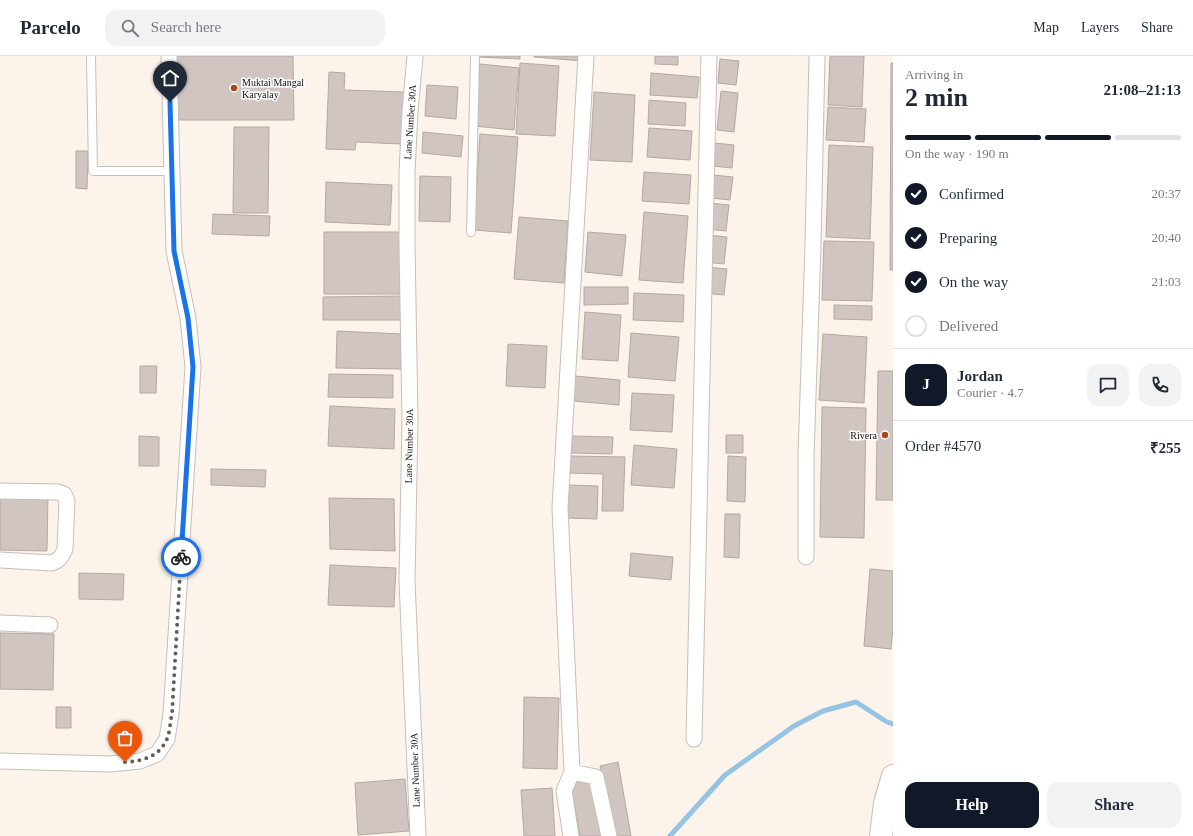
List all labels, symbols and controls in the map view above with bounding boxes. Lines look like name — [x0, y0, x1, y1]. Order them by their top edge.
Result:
search box — [105, 10, 385, 46]
text: Parcelo — [20, 17, 81, 38]
icon: search — [119, 17, 141, 39]
text: Search here — [151, 19, 221, 35]
text: Map — [1033, 20, 1059, 35]
text: Layers — [1081, 20, 1119, 35]
text: Share — [1141, 20, 1173, 35]
pin — [153, 61, 187, 102]
icon: home — [159, 67, 181, 89]
text: Arriving in — [905, 67, 963, 82]
place label: Muktai Mangal Karyalay — [242, 77, 304, 100]
text: 21:08–21:13 — [1104, 82, 1181, 98]
marker: Muktai Mangal Karyalay — [229, 83, 239, 93]
street label: Lane Number 30A — [402, 83, 418, 160]
text: 2 min — [905, 83, 968, 112]
text: On the way · 190 m — [905, 146, 1009, 161]
icon: check — [905, 183, 927, 205]
text: Confirmed — [939, 186, 1004, 202]
text: 20:37 — [1151, 186, 1181, 201]
icon: check — [905, 227, 927, 249]
text: Preparing — [939, 230, 997, 246]
text: 20:40 — [1151, 230, 1181, 245]
icon: check — [905, 271, 927, 293]
text: On the way — [939, 274, 1008, 290]
text: 21:03 — [1151, 274, 1181, 289]
text: Delivered — [939, 318, 998, 334]
button: chat — [1087, 364, 1129, 406]
button: phone — [1139, 364, 1181, 406]
text: Jordan — [957, 368, 1003, 384]
text: J — [922, 376, 930, 392]
text: Courier · 4.7 — [957, 385, 1024, 400]
street label: Lane Number 30A — [403, 408, 415, 484]
place label: Rivera — [850, 430, 878, 441]
marker: Rivera — [880, 430, 890, 440]
text: Order #4570 — [905, 438, 981, 454]
text: ₹255 — [1150, 440, 1181, 456]
courier — [161, 537, 201, 577]
icon: bike — [170, 546, 192, 568]
pin — [108, 721, 142, 762]
icon: bag — [114, 727, 136, 749]
street label: Lane Number 30A — [408, 732, 422, 808]
button: Help — [905, 782, 1039, 828]
button: Share — [1047, 782, 1181, 828]

